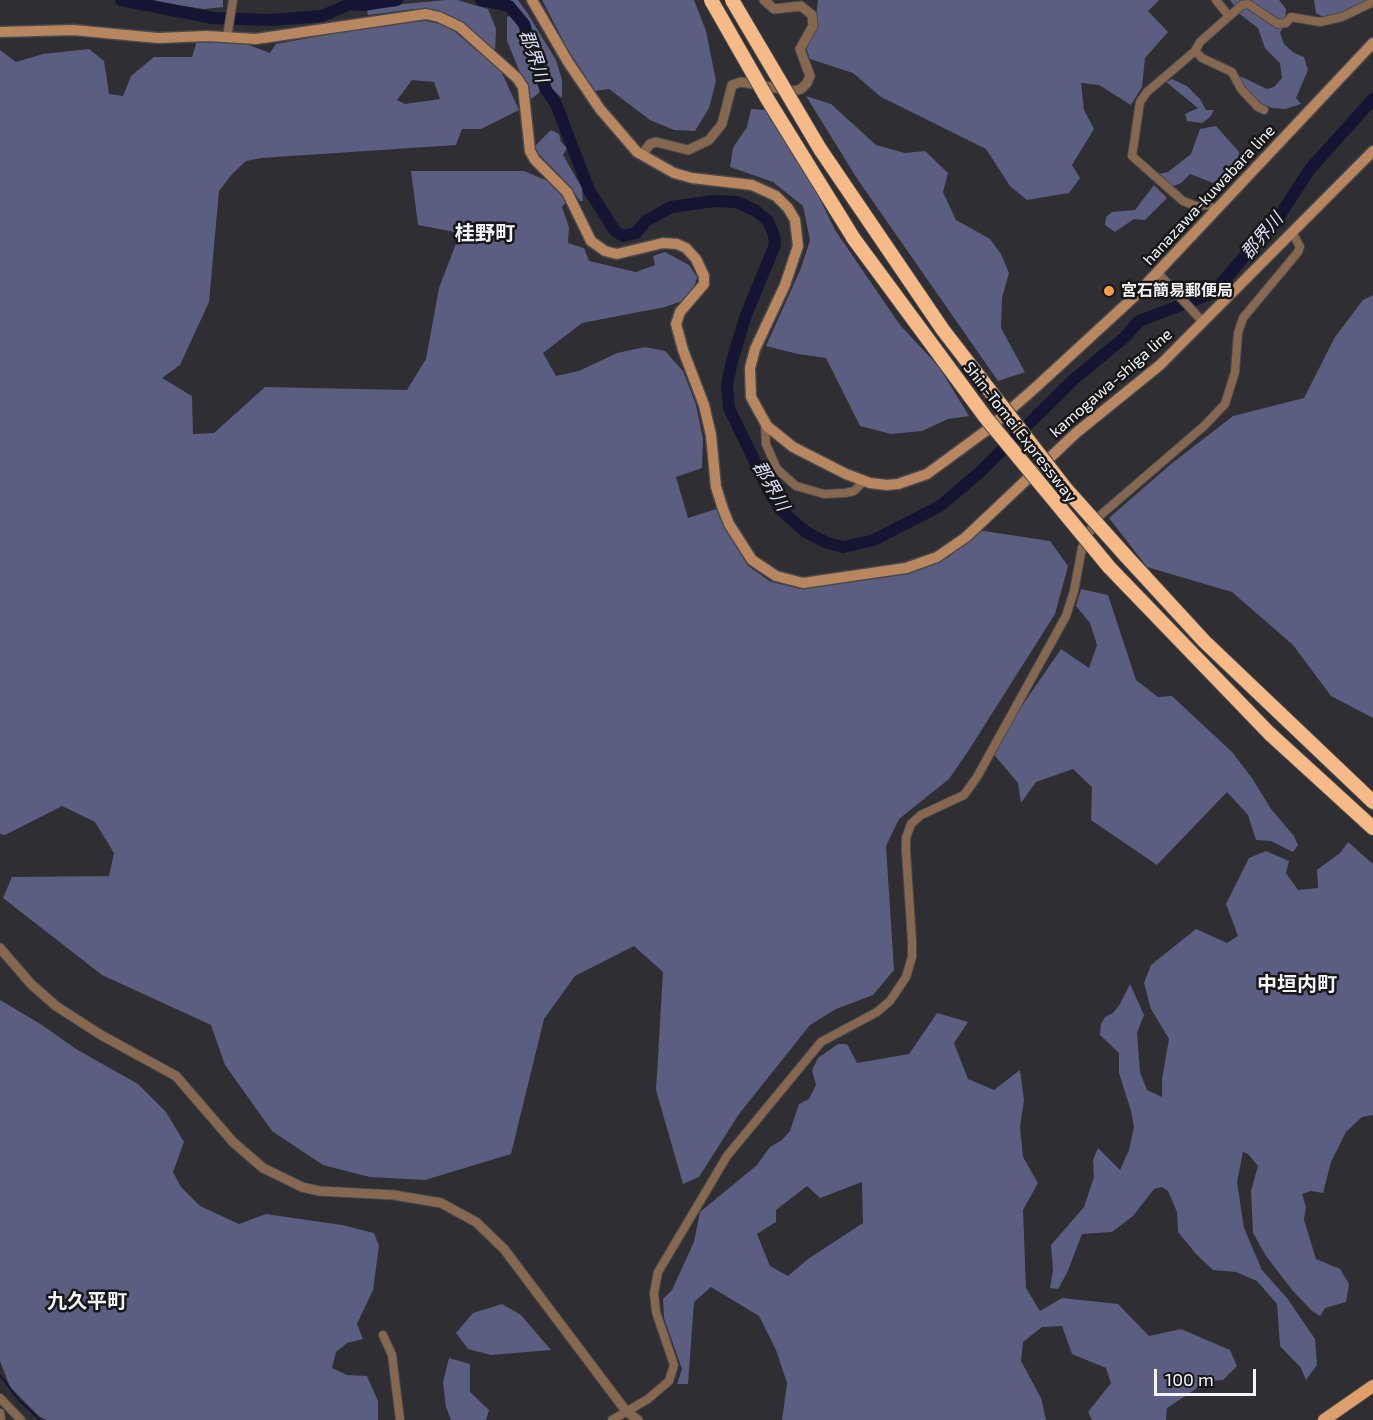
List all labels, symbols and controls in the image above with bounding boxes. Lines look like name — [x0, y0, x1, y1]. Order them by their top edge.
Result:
water label: 郡界川 — [515, 27, 553, 85]
street label: hanazawa-kuwabara line — [1139, 121, 1279, 269]
water label: 郡界川 — [1236, 208, 1288, 264]
district label: 桂野町 — [455, 221, 515, 245]
place label: 宮石簡易郵便局 — [1121, 281, 1233, 301]
marker: 宮石簡易郵便局 — [1102, 284, 1116, 298]
street label: kamogawa-shiga line — [1046, 325, 1176, 441]
street label: Shin-Tomei Expressway — [959, 358, 1081, 506]
water label: 郡界川 — [748, 457, 794, 515]
district label: 中垣内町 — [1257, 972, 1337, 996]
district label: 九久平町 — [47, 1289, 127, 1313]
scale bar — [1157, 1357, 1259, 1395]
text: 100 m — [1165, 1368, 1214, 1390]

